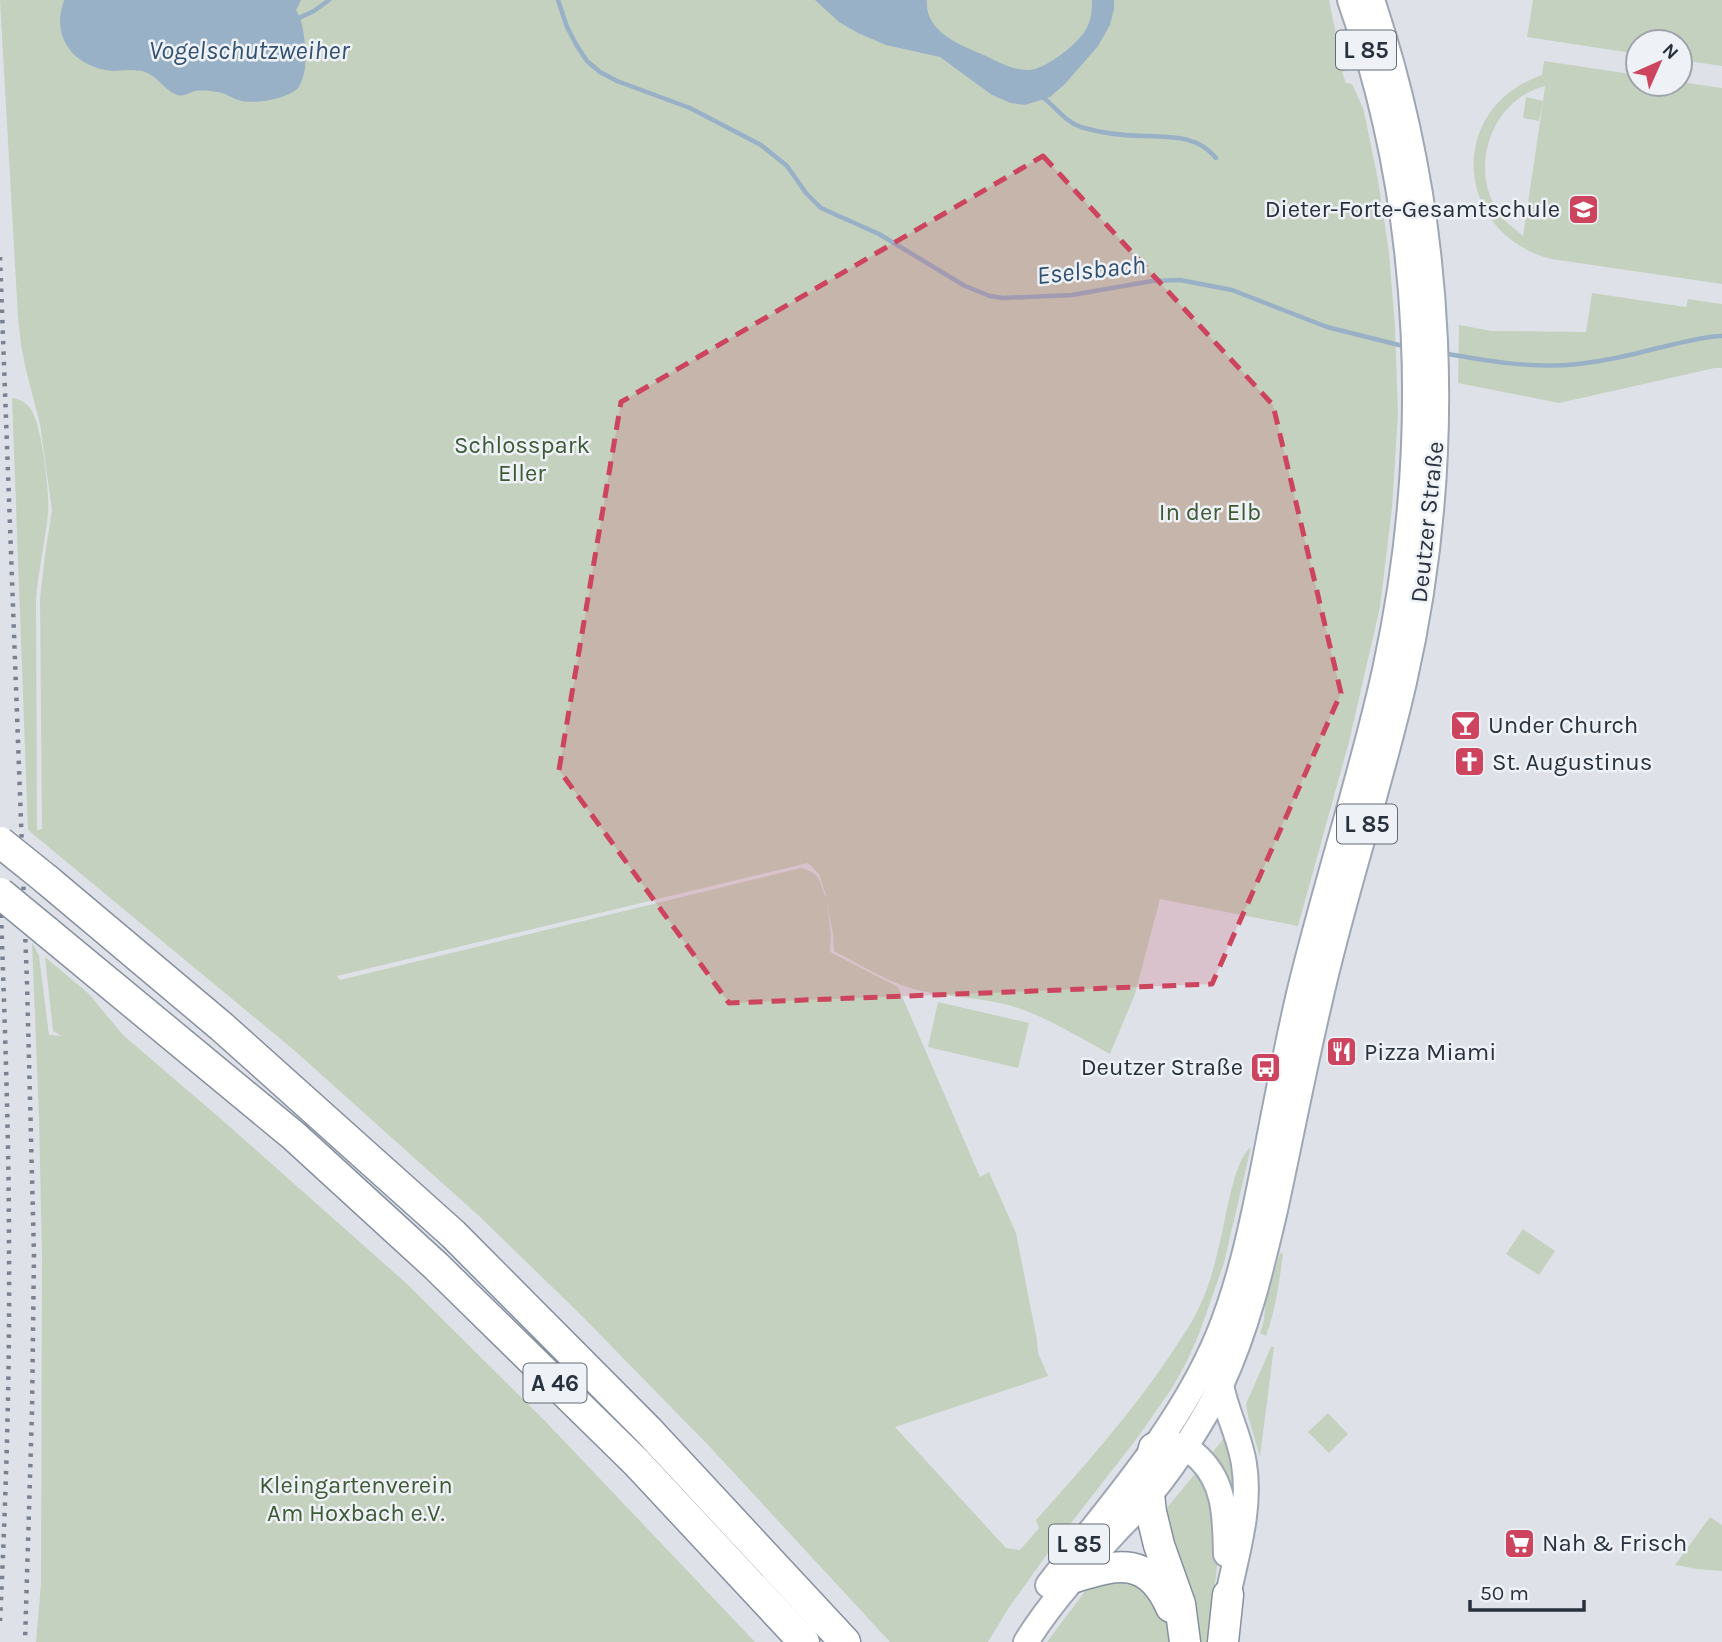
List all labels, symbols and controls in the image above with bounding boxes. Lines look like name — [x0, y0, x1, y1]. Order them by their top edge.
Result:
north arrow — [1624, 28, 1694, 98]
road number: L 85 — [1336, 31, 1396, 70]
water label: Vogelschutzweiher — [149, 35, 350, 66]
text: N — [1658, 39, 1683, 64]
school or university icon: Dieter-Forte-Gesamtschule — [1566, 192, 1600, 226]
place label: Dieter-Forte-Gesamtschule — [1265, 195, 1560, 223]
water label: Eselsbach — [1035, 249, 1147, 291]
park label: Schlosspark Eller — [454, 431, 590, 487]
street label: Deutzer Straße — [1405, 440, 1449, 604]
park label: In der Elb — [1159, 498, 1261, 526]
bar icon: Under Church — [1448, 708, 1482, 742]
place label: Under Church — [1488, 711, 1638, 739]
church icon: St. Augustinus — [1452, 745, 1486, 779]
place label: St. Augustinus — [1492, 748, 1652, 776]
road number: L 85 — [1337, 804, 1397, 844]
restaurant icon: Pizza Miami — [1324, 1035, 1358, 1069]
place label: Pizza Miami — [1364, 1038, 1496, 1066]
bus stop icon: Deutzer Straße — [1249, 1050, 1283, 1084]
place label: Deutzer Straße — [1081, 1053, 1243, 1081]
road number: A 46 — [524, 1364, 586, 1402]
park label: Kleingartenverein Am Hoxbach e.V. — [259, 1471, 453, 1527]
road number: L 85 — [1049, 1525, 1109, 1564]
supermarket icon: Nah & Frisch — [1502, 1526, 1536, 1560]
place label: Nah & Frisch — [1542, 1529, 1687, 1557]
scale bar — [1470, 1568, 1584, 1612]
text: 50 m — [1480, 1581, 1529, 1605]

